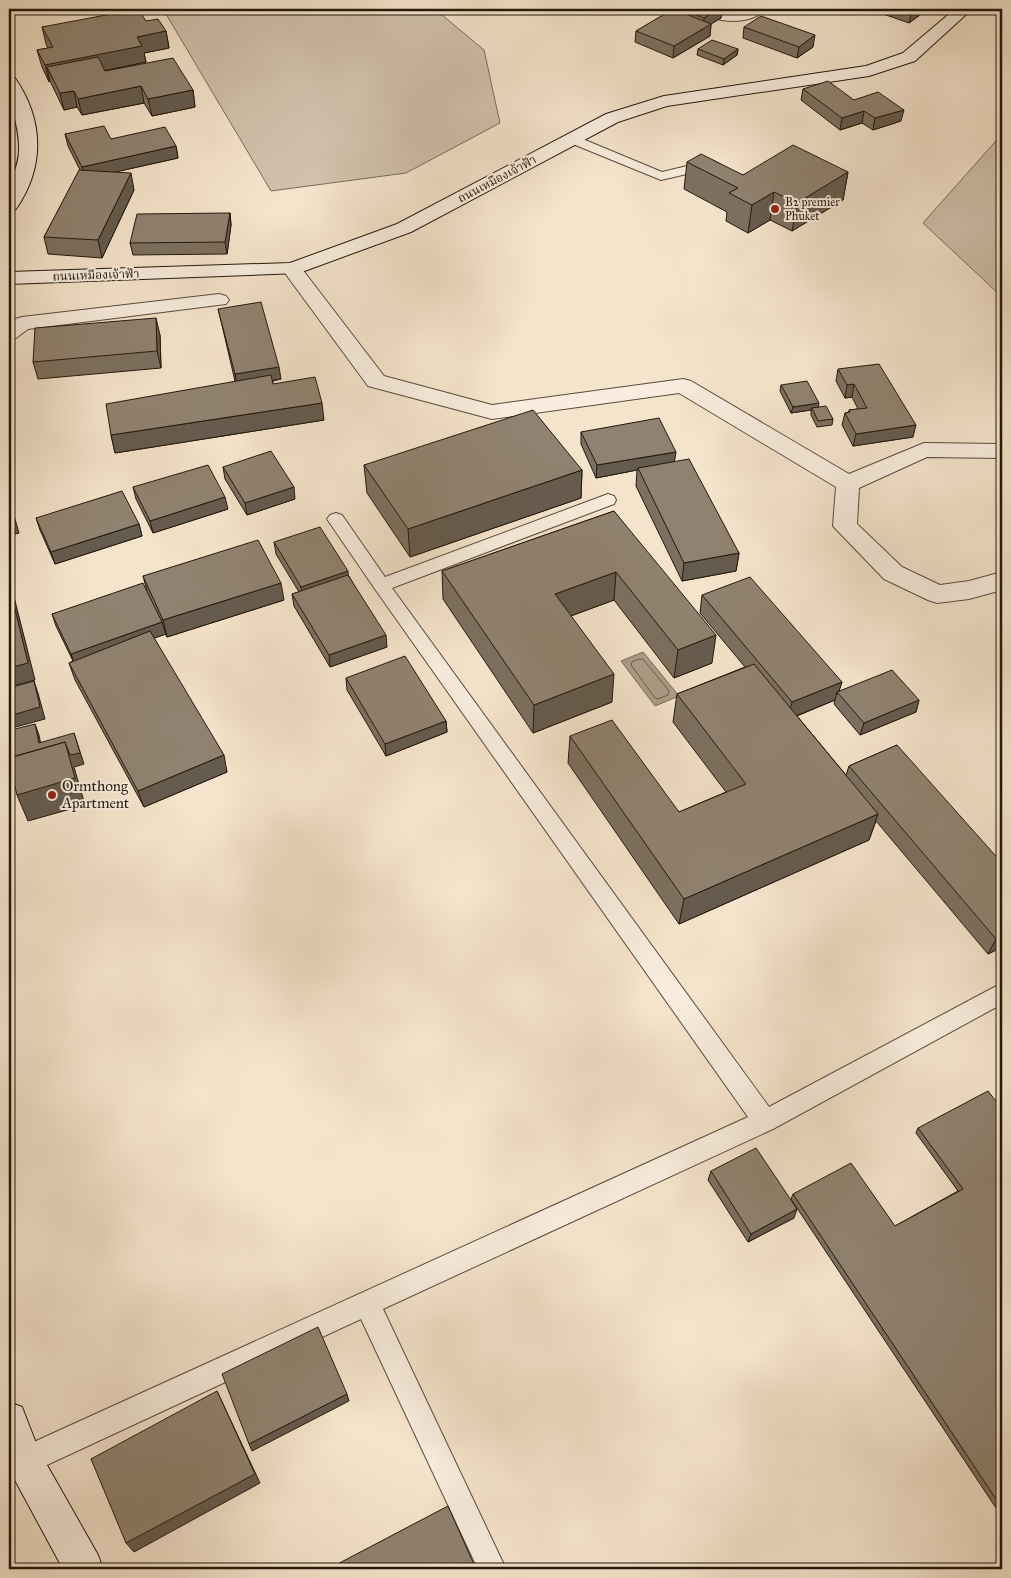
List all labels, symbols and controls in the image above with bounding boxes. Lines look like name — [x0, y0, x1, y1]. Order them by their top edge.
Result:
street label: ถนนเหมืองเจ้าฟ้า — [455, 152, 539, 206]
place label: B2 premier Phuket — [785, 195, 840, 223]
marker: B2 premier Phuket — [769, 203, 781, 215]
street label: ถนนเหมืองเจ้าฟ้า — [52, 266, 140, 284]
place label: Ormthong Apartment — [61, 777, 130, 812]
marker: Ormthong Apartment — [46, 789, 58, 801]

